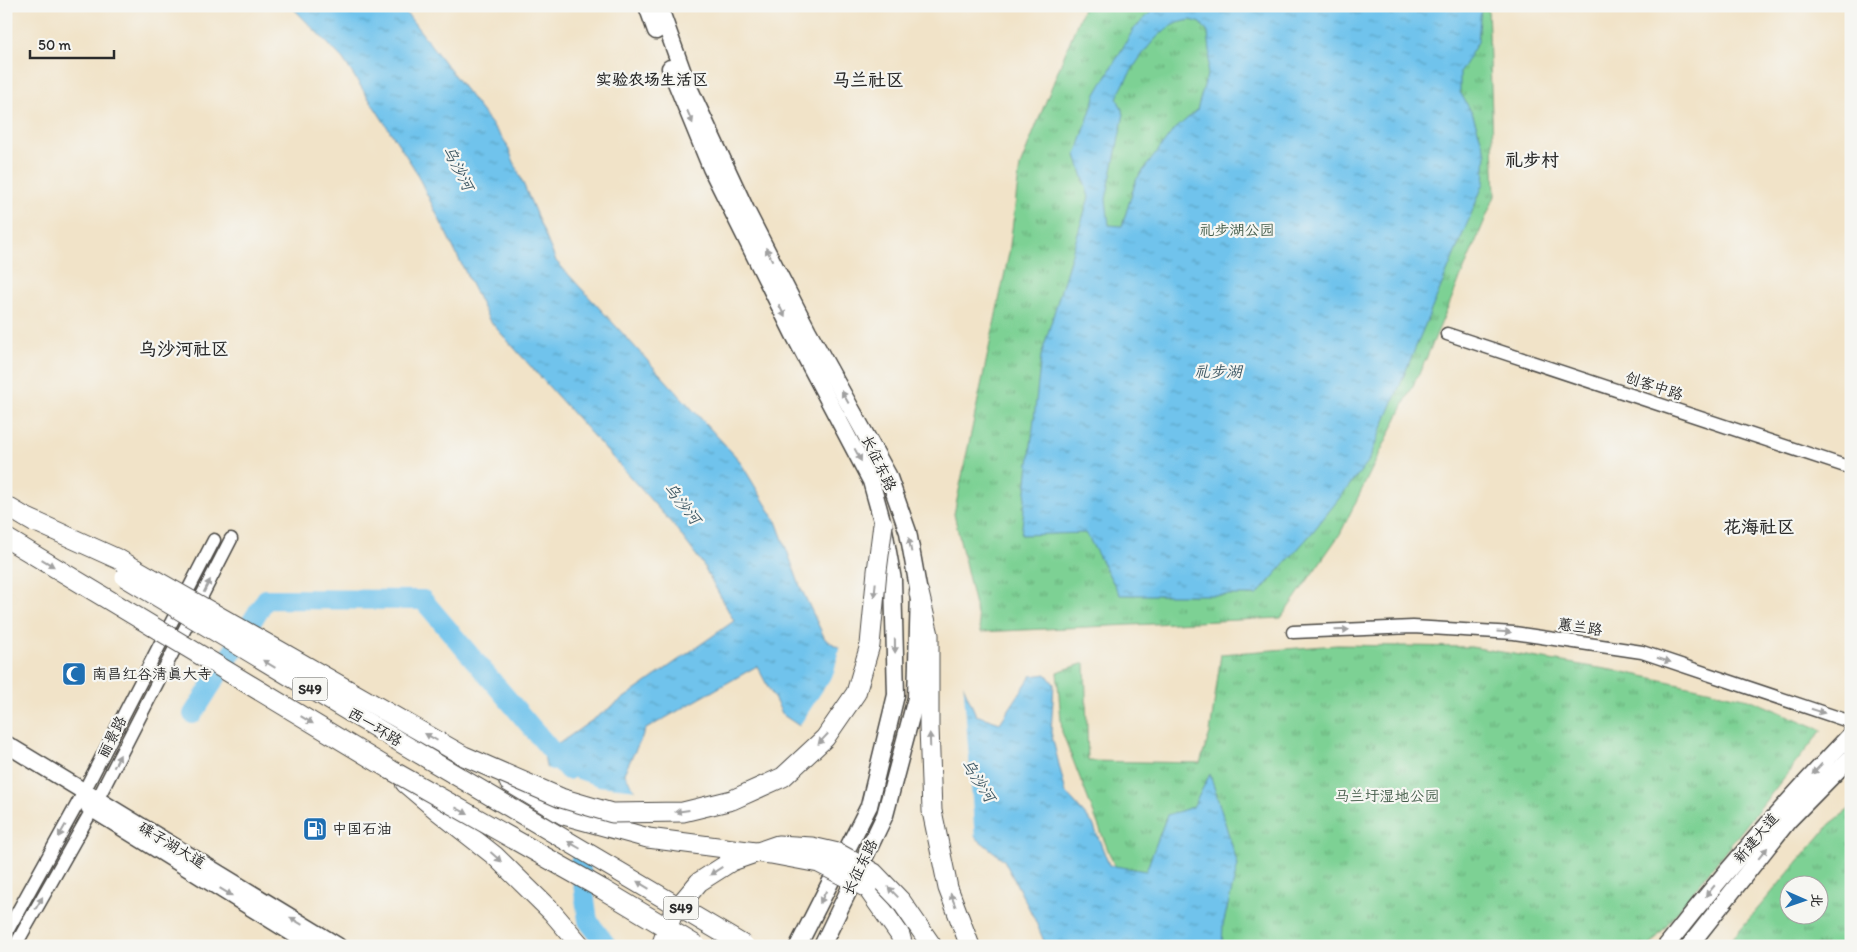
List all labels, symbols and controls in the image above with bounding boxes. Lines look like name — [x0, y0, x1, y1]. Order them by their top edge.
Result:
scale bar — [30, 28, 114, 60]
text: 50 m — [38, 36, 71, 54]
district label: 马兰社区 — [832, 69, 904, 91]
district label: 实验农场生活区 — [596, 70, 708, 89]
one-way arrow — [686, 110, 694, 124]
water label: 乌沙河 — [439, 143, 479, 197]
district label: 礼步村 — [1505, 149, 1559, 171]
park label: 礼步湖公园 — [1199, 221, 1275, 239]
one-way arrow — [765, 247, 773, 261]
one-way arrow — [778, 304, 786, 318]
district label: 乌沙河社区 — [139, 338, 229, 360]
water label: 礼步湖 — [1194, 362, 1244, 381]
street label: 创客中路 — [1623, 368, 1685, 404]
one-way arrow — [841, 390, 849, 405]
street label: 长征东路 — [858, 432, 900, 494]
one-way arrow — [853, 448, 862, 462]
water label: 乌沙河 — [660, 479, 707, 530]
district label: 花海社区 — [1723, 516, 1795, 538]
one-way arrow — [906, 537, 914, 553]
one-way arrow — [41, 559, 55, 568]
one-way arrow — [203, 578, 212, 593]
one-way arrow — [871, 582, 879, 598]
street label: 蕙兰路 — [1556, 615, 1604, 639]
one-way arrow — [1334, 626, 1350, 634]
one-way arrow — [1496, 629, 1512, 637]
one-way arrow — [891, 638, 899, 654]
one-way arrow — [1657, 656, 1672, 664]
one-way arrow — [262, 659, 275, 668]
mosque icon: 南昌红谷清真大寺 — [61, 661, 87, 687]
place label: 南昌红谷清真大寺 — [92, 665, 212, 683]
road number: S49 — [292, 678, 328, 701]
street label: 西一环路 — [345, 704, 405, 750]
one-way arrow — [1811, 707, 1826, 715]
street label: 丽景路 — [94, 713, 130, 761]
one-way arrow — [300, 715, 313, 724]
one-way arrow — [424, 732, 437, 741]
one-way arrow — [925, 732, 933, 748]
one-way arrow — [818, 733, 829, 746]
one-way arrow — [113, 754, 121, 768]
water label: 乌沙河 — [958, 755, 1001, 808]
one-way arrow — [1811, 763, 1823, 775]
park label: 马兰圩湿地公园 — [1334, 787, 1440, 805]
one-way arrow — [456, 806, 469, 815]
one-way arrow — [674, 807, 690, 815]
street label: 新建大道 — [1730, 809, 1782, 867]
fuel station icon: 中国石油 — [302, 816, 328, 842]
street label: 碟子湖大道 — [135, 818, 209, 872]
place label: 中国石油 — [332, 820, 392, 838]
one-way arrow — [58, 825, 67, 838]
street label: 长征东路 — [839, 836, 881, 898]
one-way arrow — [568, 840, 581, 849]
one-way arrow — [1757, 847, 1768, 860]
one-way arrow — [489, 851, 501, 863]
one-way arrow — [709, 866, 722, 876]
north arrow — [1780, 874, 1830, 924]
one-way arrow — [637, 881, 650, 890]
one-way arrow — [1705, 885, 1716, 897]
one-way arrow — [887, 887, 899, 899]
one-way arrow — [219, 888, 232, 897]
one-way arrow — [819, 890, 827, 904]
one-way arrow — [949, 892, 957, 907]
text: 北 — [1808, 893, 1825, 908]
road number: S49 — [664, 896, 698, 920]
one-way arrow — [34, 897, 43, 910]
one-way arrow — [290, 916, 303, 925]

